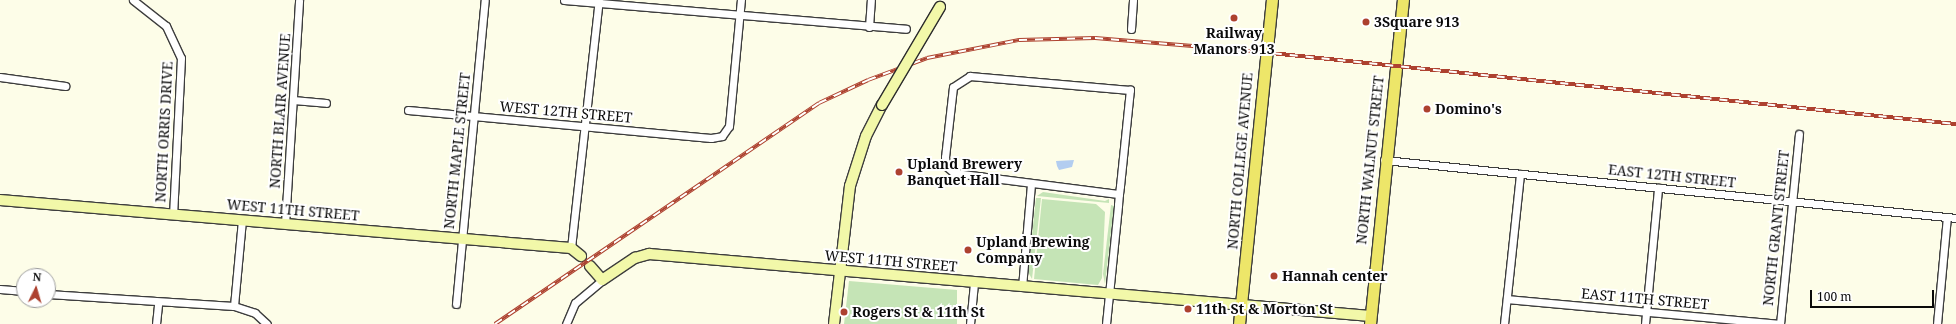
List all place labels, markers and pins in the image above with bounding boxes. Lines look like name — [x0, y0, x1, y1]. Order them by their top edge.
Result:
marker: Railway Manors 913 — [1229, 13, 1239, 23]
place label: 3Square 913 — [1374, 14, 1460, 30]
marker: 3Square 913 — [1361, 17, 1371, 27]
place label: Railway Manors 913 — [1193, 25, 1275, 58]
place label: Domino's — [1435, 101, 1502, 117]
marker: Domino's — [1422, 104, 1432, 114]
place label: Upland Brewery Banquet Hall — [907, 156, 1022, 188]
marker: Upland Brewery Banquet Hall — [894, 167, 904, 177]
place label: Upland Brewing Company — [976, 234, 1090, 266]
marker: Upland Brewing Company — [963, 245, 973, 255]
place label: Hannah center — [1282, 268, 1388, 284]
marker: Hannah center — [1269, 271, 1279, 281]
place label: 11th St & Morton St — [1196, 301, 1333, 317]
place label: Rogers St & 11th St — [852, 304, 985, 320]
marker: 11th St & Morton St — [1183, 304, 1193, 314]
marker: Rogers St & 11th St — [839, 307, 849, 317]

